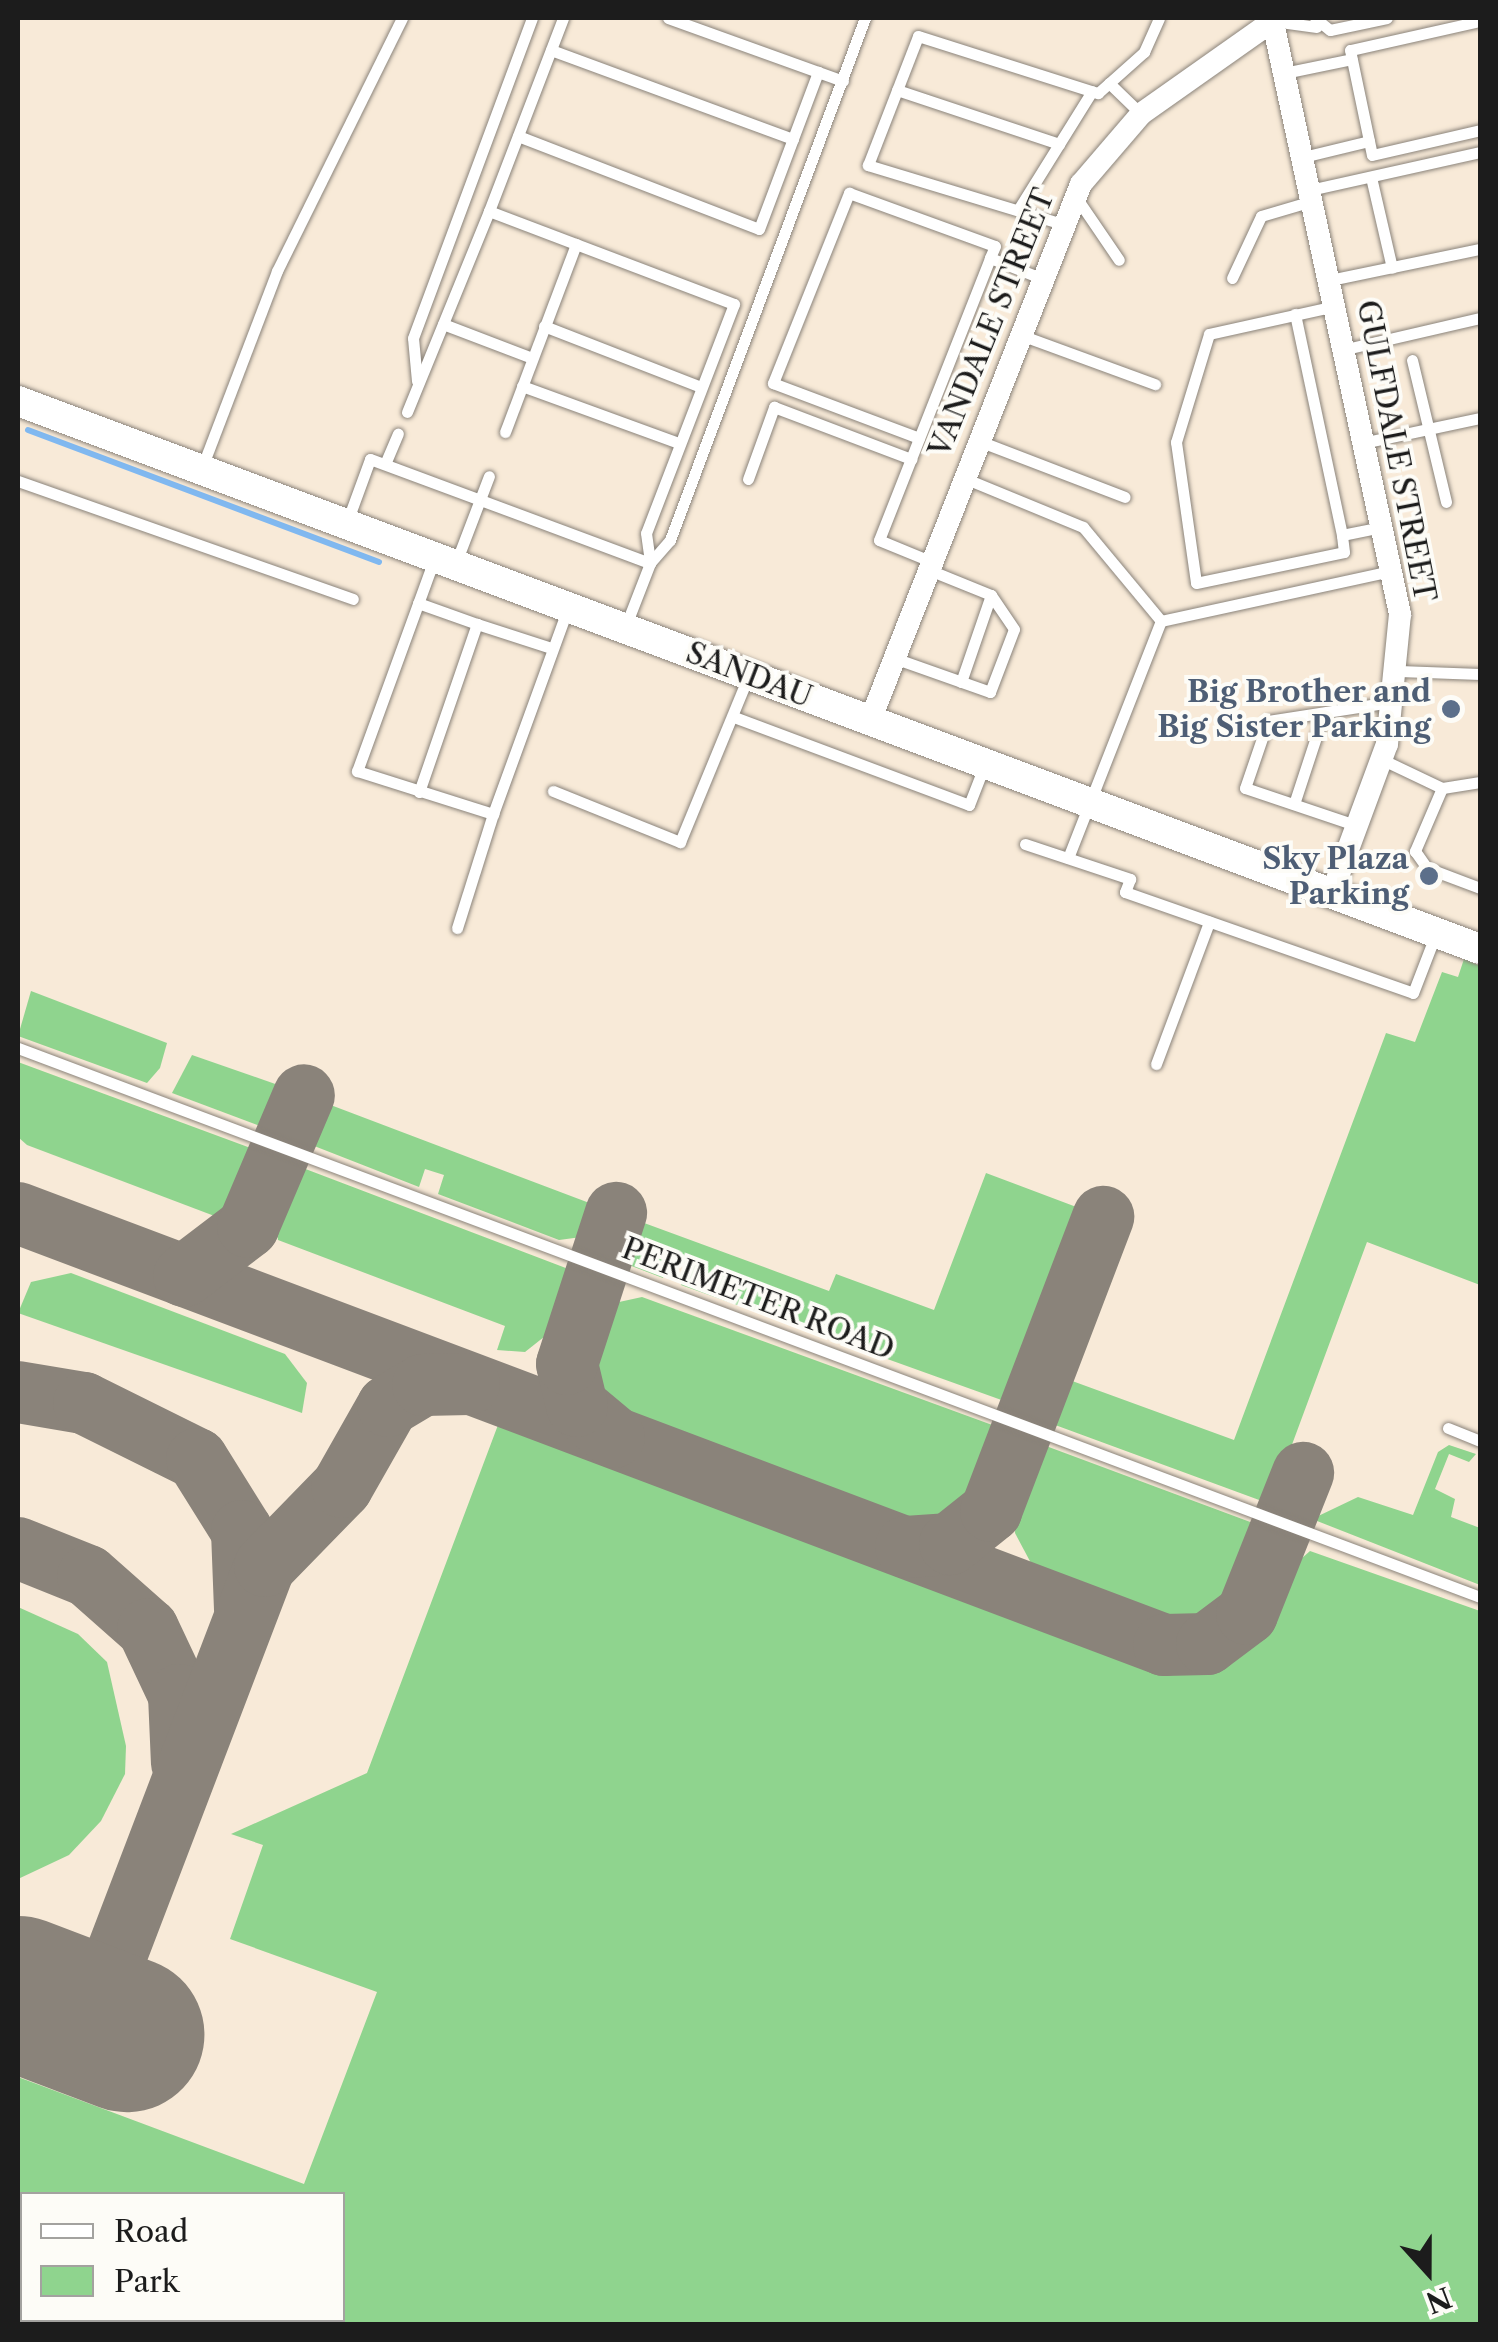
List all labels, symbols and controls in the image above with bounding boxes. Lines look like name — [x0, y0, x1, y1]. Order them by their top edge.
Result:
street label: VANDALE STREET — [922, 183, 1062, 463]
street label: GULFDALE STREET — [1349, 297, 1443, 605]
street label: SANDAU — [681, 635, 817, 715]
place label: Big Brother and Big Sister Parking — [1157, 674, 1431, 744]
marker: Big Brother and Big Sister Parking — [1440, 698, 1462, 720]
place label: Sky Plaza Parking — [1261, 841, 1409, 912]
marker: Sky Plaza Parking — [1418, 865, 1440, 887]
street label: PERIMETER ROAD — [616, 1230, 900, 1368]
legend — [20, 2192, 345, 2322]
text: Road — [114, 2213, 188, 2250]
north arrow — [1378, 2222, 1478, 2322]
text: Park — [114, 2263, 179, 2300]
text: N — [1421, 2280, 1456, 2320]

